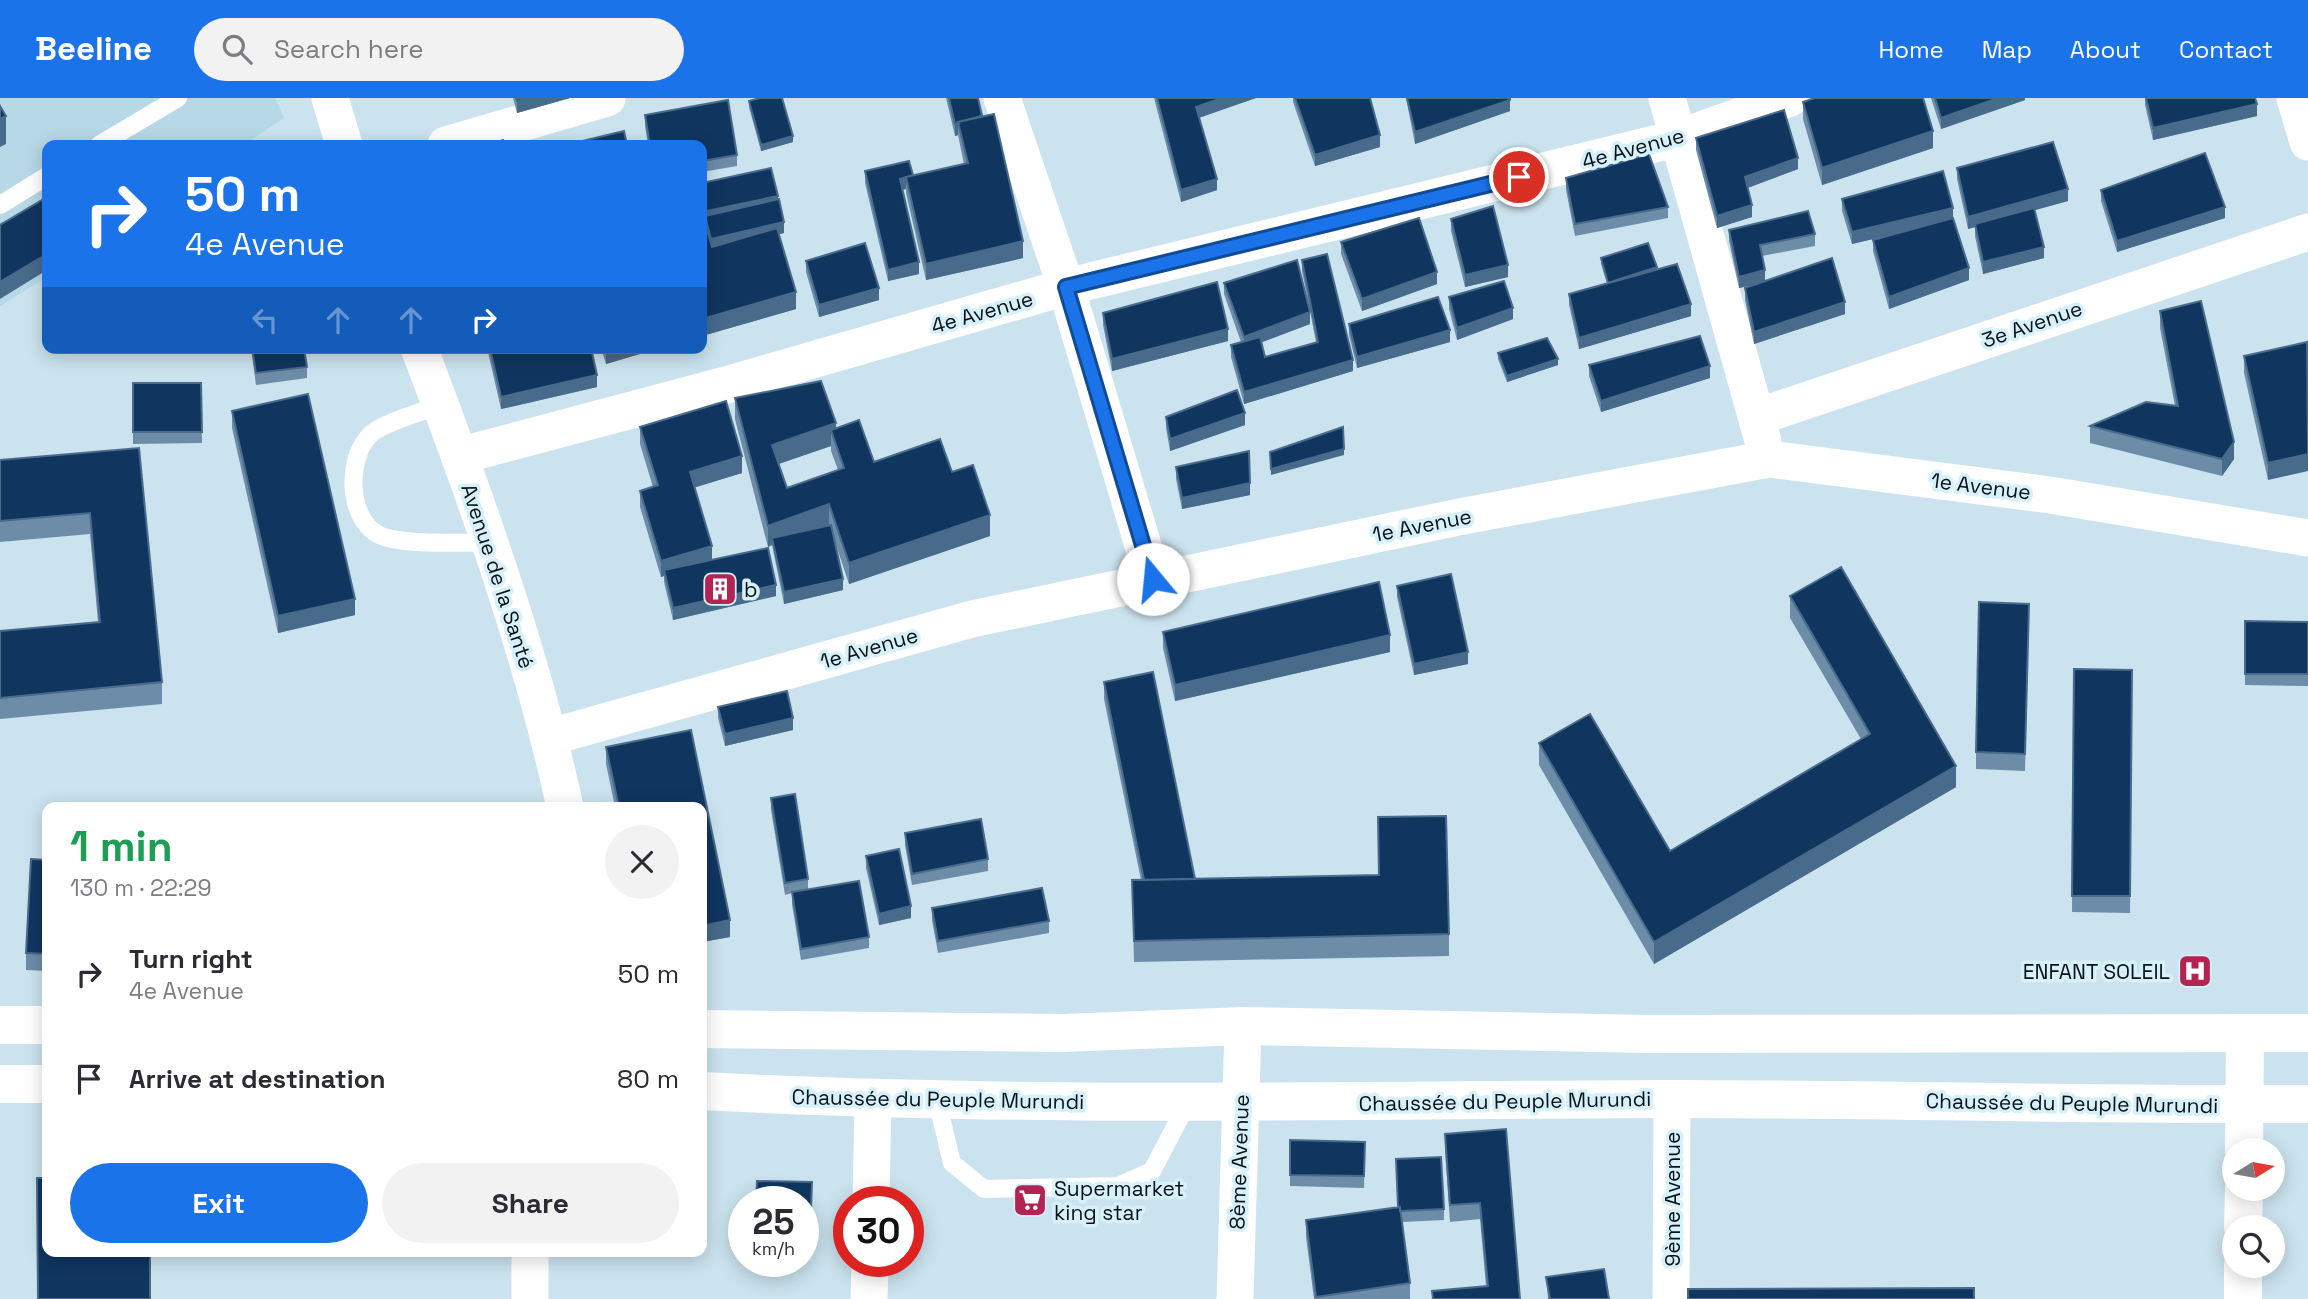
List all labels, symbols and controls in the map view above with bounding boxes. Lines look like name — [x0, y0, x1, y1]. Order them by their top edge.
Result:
search box — [194, 18, 684, 81]
text: Beeline — [35, 28, 152, 70]
icon: search — [218, 30, 256, 68]
text: Search here — [274, 32, 424, 66]
text: Home — [1878, 34, 1944, 65]
text: Map — [1982, 34, 2032, 65]
text: About — [2070, 34, 2141, 65]
text: Contact — [2179, 34, 2273, 65]
street label: 4e Avenue — [1579, 121, 1687, 175]
pin — [1489, 147, 1549, 207]
icon: arrive — [1500, 158, 1538, 196]
text: 50 m — [185, 163, 300, 225]
icon: right — [70, 168, 161, 259]
text: 4e Avenue — [185, 224, 345, 264]
street label: 4e Avenue — [928, 285, 1036, 339]
street label: 3e Avenue — [1978, 294, 2086, 354]
icon: left — [246, 301, 284, 339]
icon: ahead — [319, 301, 357, 339]
icon: ahead — [392, 301, 430, 339]
icon: right — [465, 301, 503, 339]
street label: 1e Avenue — [1929, 466, 2033, 506]
street label: Avenue de la Santé — [455, 480, 541, 672]
street label: 1e Avenue — [1370, 502, 1474, 548]
position arrow — [1116, 542, 1190, 616]
building icon: b — [701, 570, 739, 608]
place label: b — [744, 576, 758, 603]
street label: 1e Avenue — [817, 621, 921, 675]
text: 1 min — [70, 820, 173, 873]
button: close — [605, 825, 679, 899]
text: 130 m · 22:29 — [70, 873, 212, 903]
text: Turn right — [129, 942, 253, 976]
hospital icon: ENFANT SOLEIL — [2176, 952, 2214, 990]
icon: right — [70, 955, 108, 993]
text: 50 m — [618, 957, 679, 991]
place label: ENFANT SOLEIL — [2023, 958, 2170, 985]
text: 4e Avenue — [129, 976, 244, 1006]
icon: arrive — [70, 1060, 108, 1098]
text: Arrive at destination — [129, 1062, 386, 1096]
text: 80 m — [617, 1062, 679, 1096]
street label: Chaussée du Peuple Murundi — [791, 1083, 1085, 1115]
street label: Chaussée du Peuple Murundi — [1358, 1085, 1652, 1117]
street label: Chaussée du Peuple Murundi — [1925, 1087, 2219, 1119]
street label: 8ème Avenue — [1223, 1094, 1255, 1230]
street label: 9ème Avenue — [1659, 1131, 1686, 1267]
north arrow — [2222, 1138, 2286, 1200]
map controls — [2222, 1138, 2285, 1278]
button: Exit — [70, 1163, 368, 1243]
button: Share — [382, 1163, 679, 1243]
place label: Supermarket king star — [1054, 1175, 1184, 1226]
supermarket icon: Supermarket king star — [1011, 1181, 1049, 1219]
speed limit sign: 30 — [833, 1186, 924, 1277]
text: 25 — [753, 1200, 794, 1244]
button: search — [2222, 1215, 2285, 1278]
text: km/h — [752, 1237, 795, 1260]

